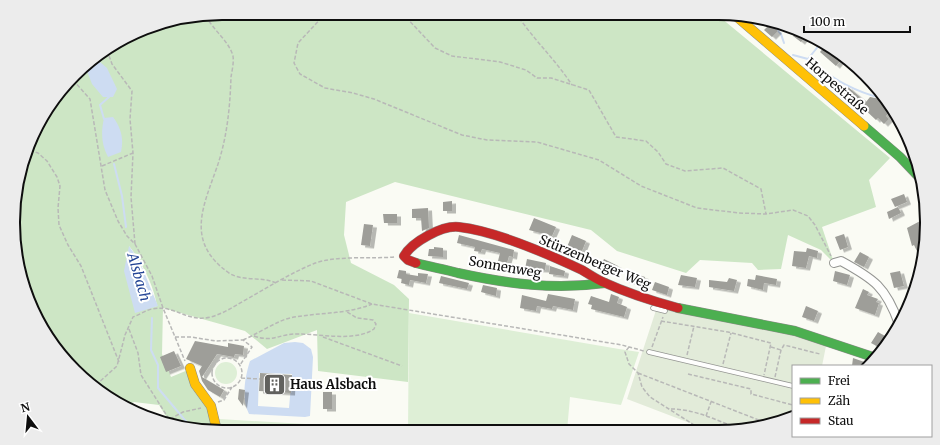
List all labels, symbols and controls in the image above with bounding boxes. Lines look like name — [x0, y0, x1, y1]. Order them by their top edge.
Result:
scale bar — [804, 8, 910, 34]
text: 100 m — [810, 14, 845, 29]
street label: Horpestraße — [802, 54, 872, 118]
street label: Stürzenberger Weg — [536, 231, 654, 293]
water label: Alsbach — [123, 250, 155, 303]
street label: Sonnenweg — [467, 252, 543, 282]
legend — [792, 365, 932, 437]
building icon: Haus Alsbach — [262, 371, 288, 397]
text: Frei — [828, 373, 850, 388]
place label: Haus Alsbach — [290, 376, 377, 393]
text: Zäh — [828, 393, 850, 408]
north arrow — [8, 397, 48, 437]
text: N — [19, 399, 32, 415]
text: Stau — [828, 413, 854, 428]

